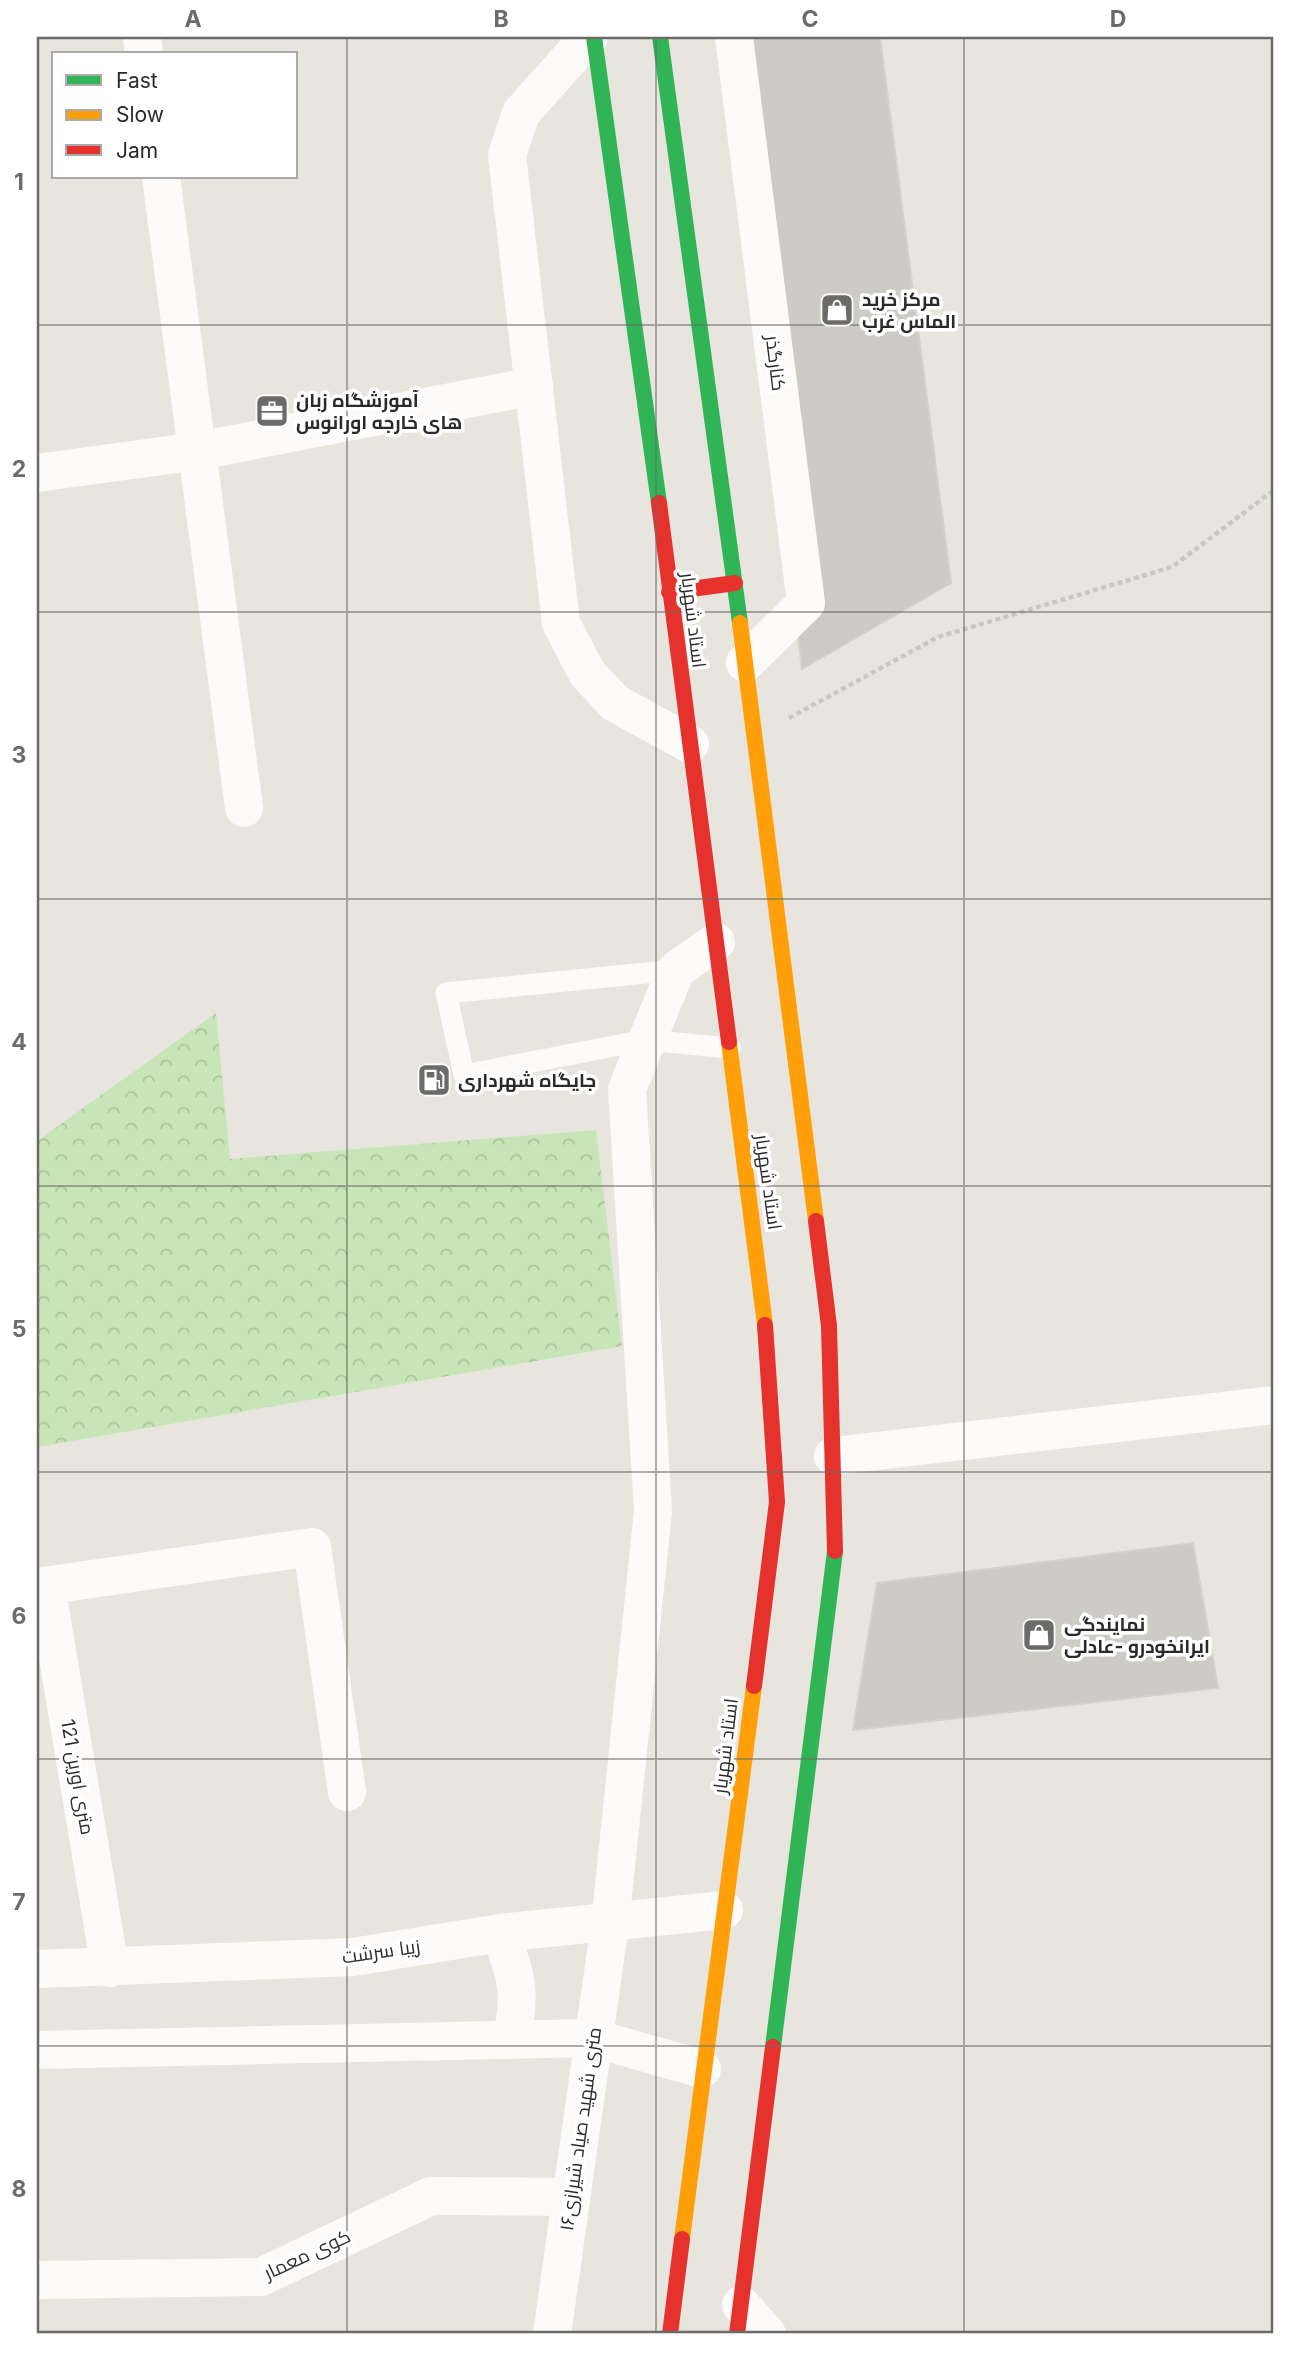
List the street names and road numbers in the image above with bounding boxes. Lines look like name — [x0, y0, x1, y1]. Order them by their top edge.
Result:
street label: کنارگذر — [761, 333, 790, 392]
street label: استاد شهریار — [676, 570, 711, 669]
street label: استاد شهریار — [750, 1132, 787, 1231]
street label: استاد شهریار — [708, 1697, 743, 1796]
street label: 12متری اورین 1 — [56, 1717, 99, 1837]
street label: زیبا سرشت — [340, 1935, 422, 1968]
street label: ۱۶متری شهید صیاد شیرازی — [555, 2026, 606, 2232]
street label: کوی معمار — [259, 2224, 354, 2285]

